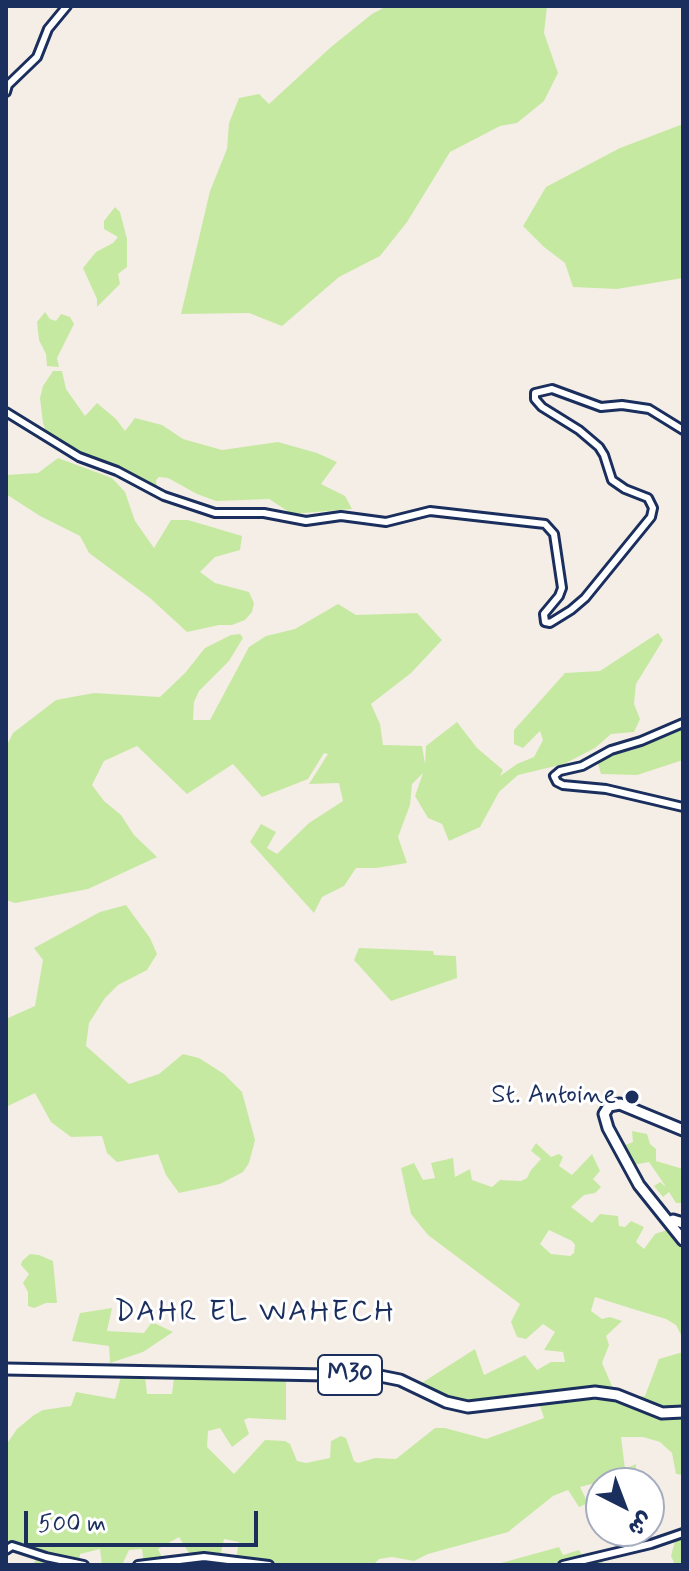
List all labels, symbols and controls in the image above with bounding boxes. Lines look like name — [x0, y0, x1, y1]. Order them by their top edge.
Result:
place label: St. Antoine — [491, 1081, 616, 1113]
marker: St. Antoine — [623, 1088, 641, 1106]
district label: DAHR EL WAHECH — [114, 1296, 396, 1332]
road number: M30 — [318, 1355, 382, 1395]
north arrow — [585, 1467, 665, 1547]
scale bar — [28, 1495, 262, 1545]
text: ش — [621, 1505, 658, 1542]
text: 500 m — [38, 1509, 106, 1540]

